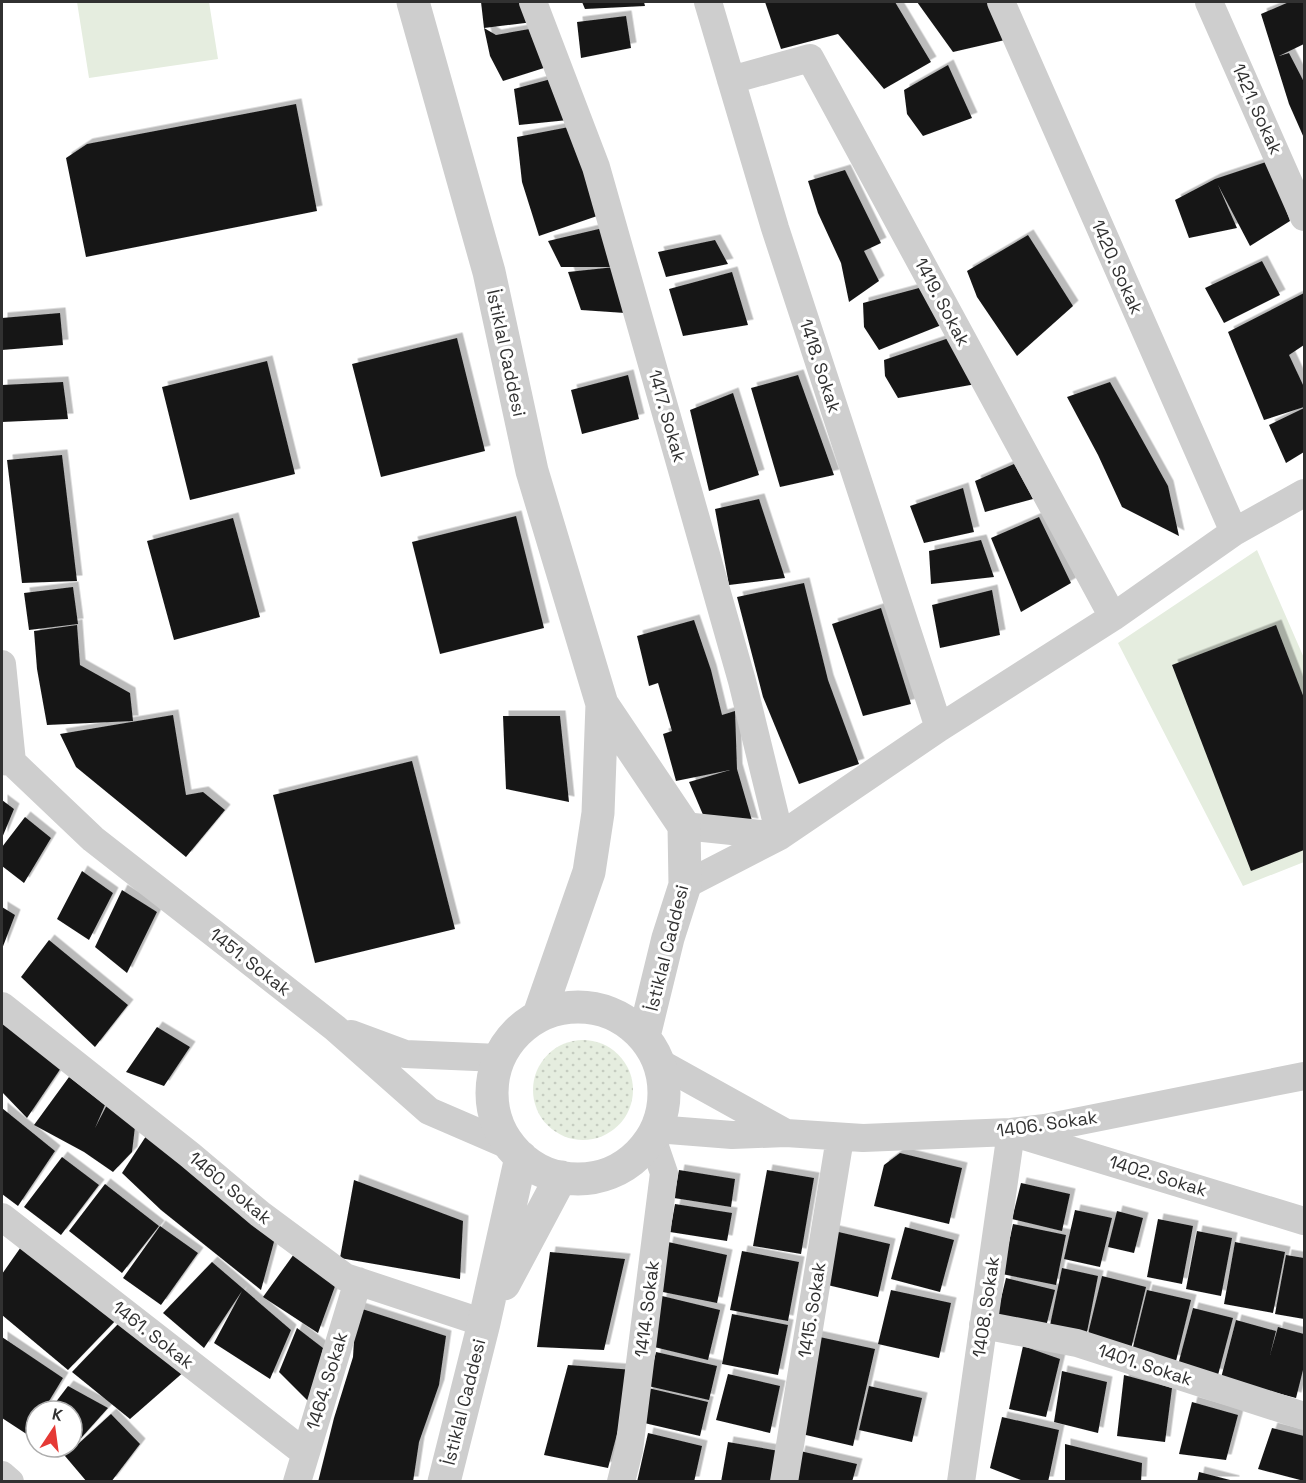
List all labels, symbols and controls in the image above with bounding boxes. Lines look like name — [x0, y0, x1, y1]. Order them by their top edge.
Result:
street label: 1421. Sokak — [1227, 60, 1288, 158]
street label: 1420. Sokak — [1086, 216, 1149, 318]
street label: 1419. Sokak — [910, 254, 976, 350]
street label: İstiklal Caddesi — [482, 287, 531, 418]
street label: 1418. Sokak — [795, 316, 847, 416]
street label: 1417. Sokak — [643, 367, 692, 465]
street label: İstiklal Caddesi — [640, 882, 693, 1013]
street label: 1451. Sokak — [205, 923, 296, 1001]
street label: 1406. Sokak — [995, 1105, 1099, 1142]
street label: 1460. Sokak — [184, 1146, 277, 1229]
street label: 1402. Sokak — [1106, 1150, 1210, 1201]
street label: 1408. Sokak — [967, 1255, 1004, 1359]
street label: 1414. Sokak — [629, 1259, 664, 1359]
street label: 1415. Sokak — [793, 1260, 830, 1360]
street label: 1461. Sokak — [108, 1296, 199, 1374]
street label: 1464. Sokak — [301, 1329, 352, 1433]
street label: İstiklal Caddesi — [437, 1336, 490, 1467]
street label: 1401. Sokak — [1095, 1338, 1196, 1391]
north arrow — [24, 1399, 84, 1459]
text: K — [50, 1404, 65, 1426]

